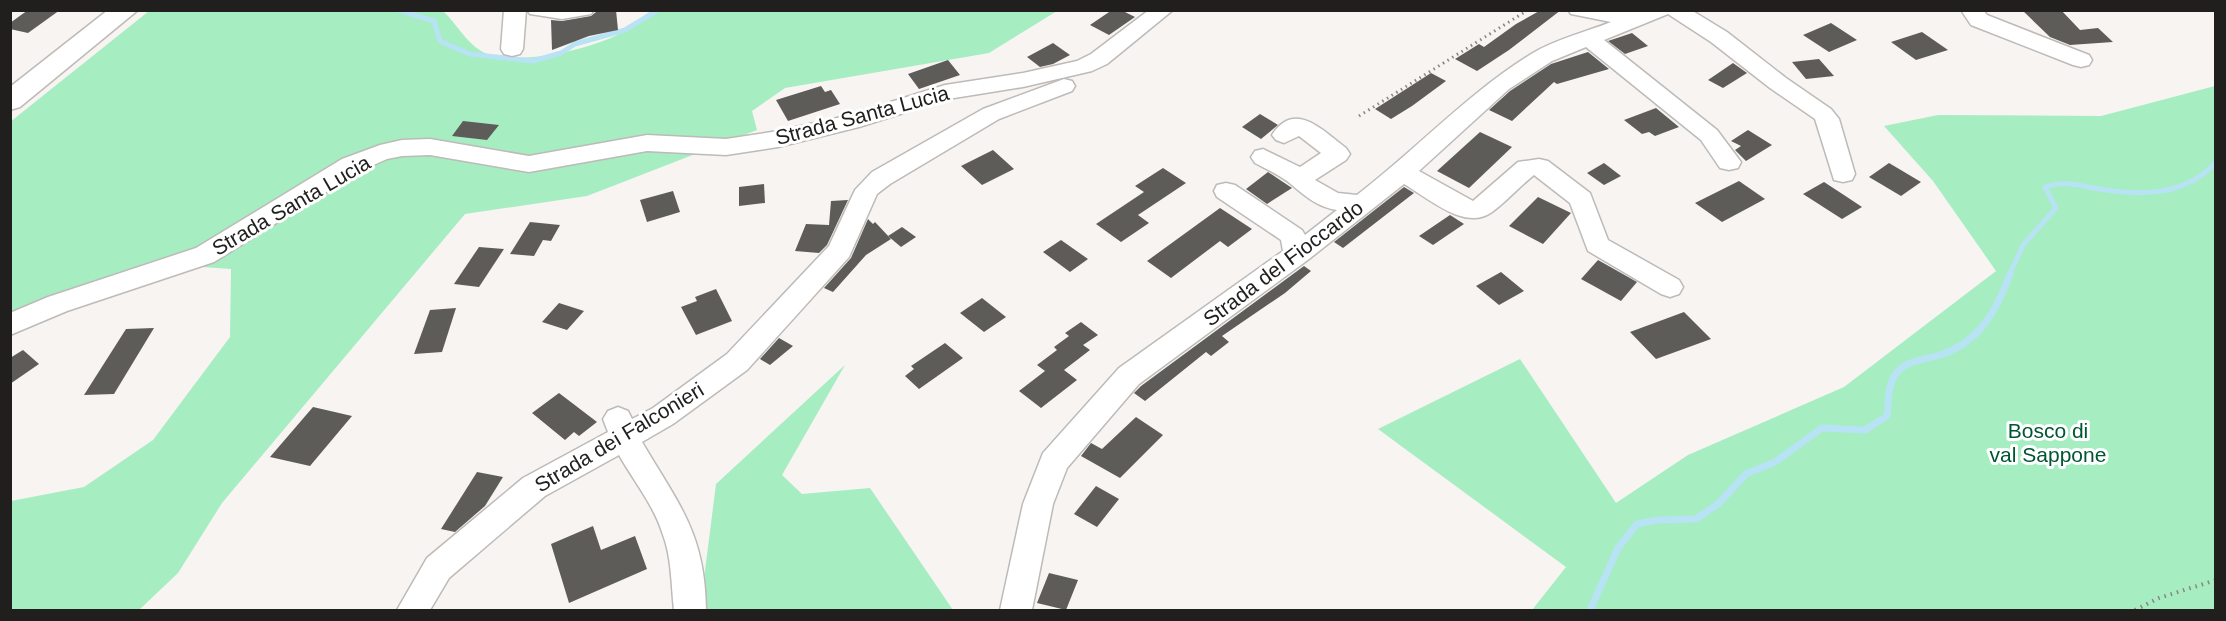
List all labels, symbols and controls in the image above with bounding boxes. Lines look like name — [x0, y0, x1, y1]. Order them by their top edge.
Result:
street label: Strada Santa Lucia — [773, 81, 952, 149]
street label: Strada Santa Lucia — [208, 150, 374, 260]
street label: Strada del Fioccardo — [1199, 196, 1367, 330]
street label: Strada dei Falconieri — [531, 378, 707, 496]
park label: Bosco di val Sappone — [1990, 419, 2106, 466]

